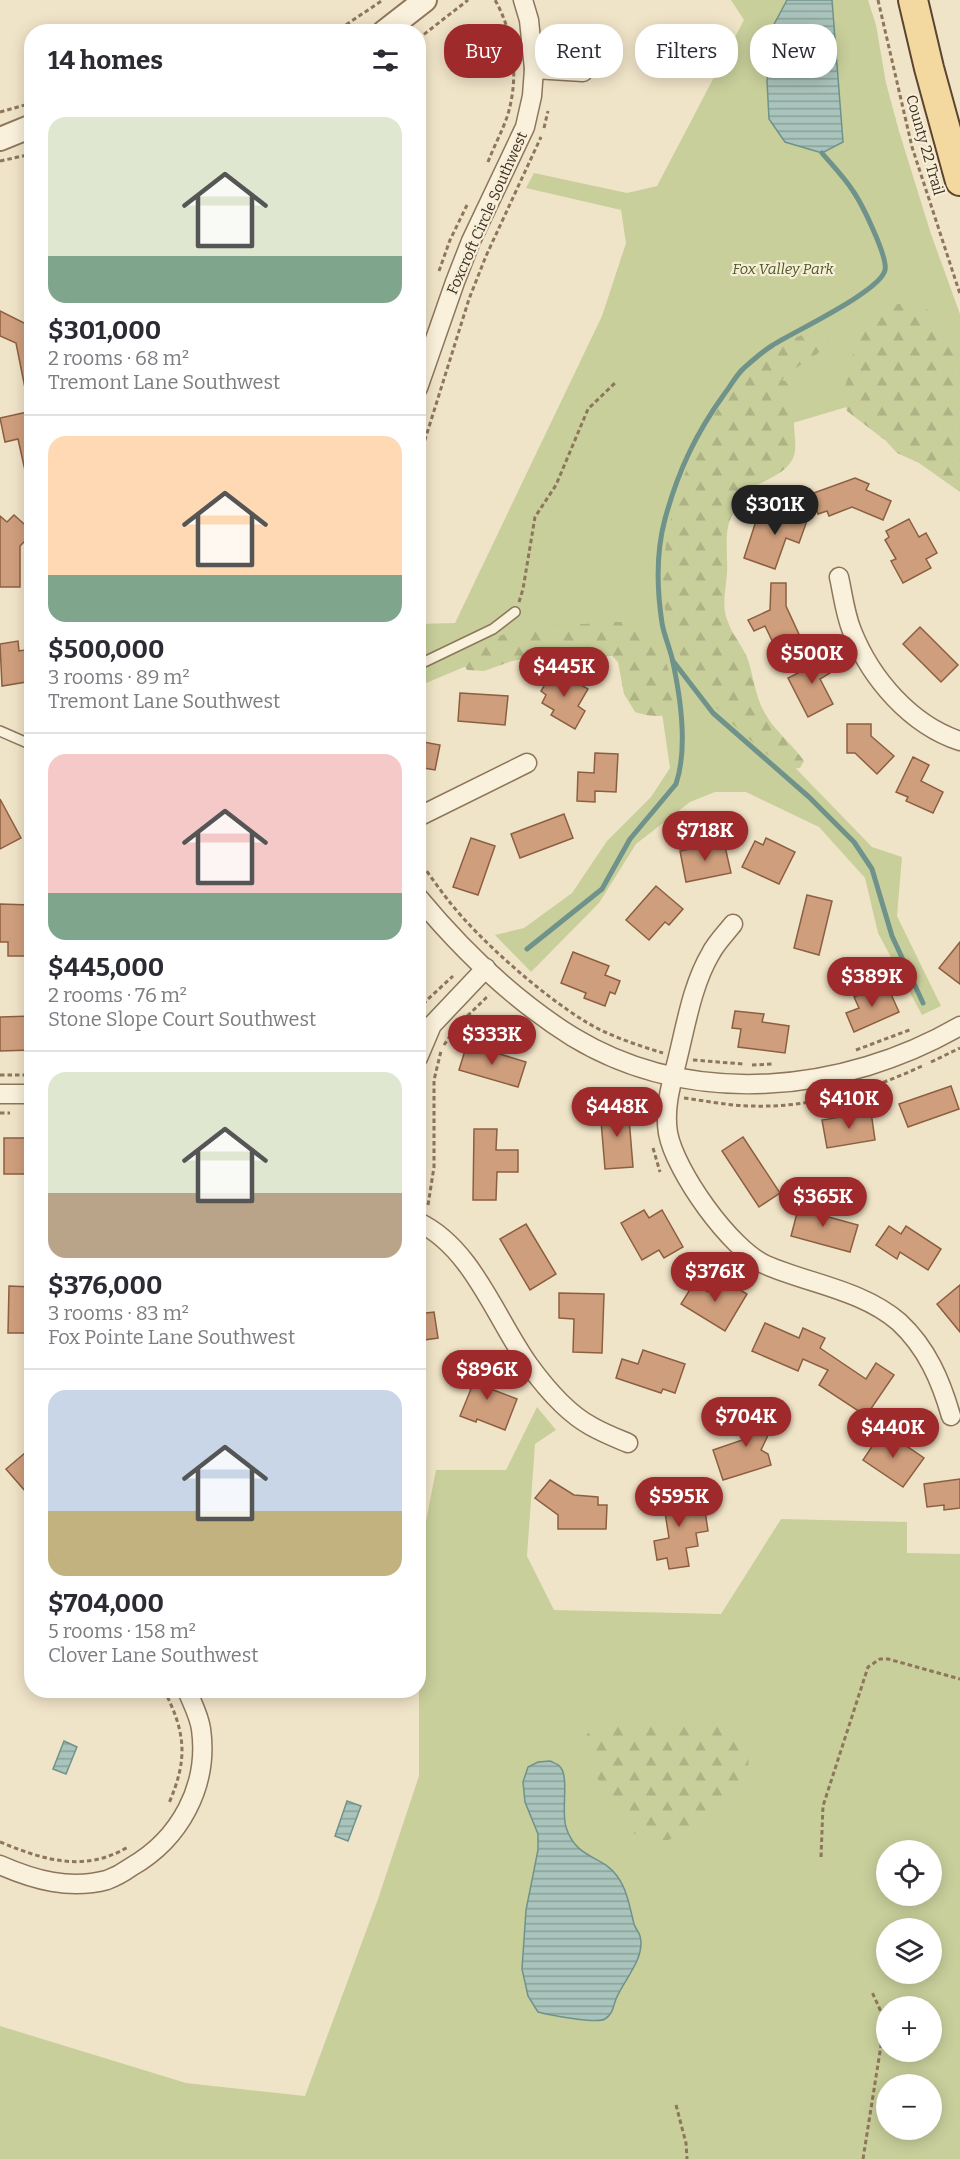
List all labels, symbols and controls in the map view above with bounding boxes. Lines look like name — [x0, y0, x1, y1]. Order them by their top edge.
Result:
chip: Buy — [444, 24, 523, 78]
chip: Rent — [535, 24, 623, 78]
chip: Filters — [635, 24, 738, 78]
chip: New — [750, 24, 837, 78]
icon: filters — [369, 44, 402, 77]
text: 14 homes — [48, 45, 163, 76]
street label: County 22 Trail — [902, 93, 948, 197]
street label: Foxcroft Circle Southwest — [443, 128, 531, 297]
icon: home — [171, 156, 279, 264]
park label: Fox Valley Park — [732, 260, 835, 278]
text: $301,000 — [48, 315, 161, 346]
text: 2 rooms · 68 m² — [48, 346, 189, 370]
text: Tremont Lane Southwest — [48, 370, 280, 394]
icon: home — [171, 475, 279, 583]
pin: $301K — [733, 485, 817, 536]
text: $301K — [745, 492, 805, 516]
text: $500,000 — [48, 634, 165, 665]
pin: $500K — [770, 634, 854, 685]
text: $500K — [781, 641, 843, 665]
pin: $445K — [522, 647, 606, 698]
text: $445K — [533, 654, 595, 678]
text: 3 rooms · 89 m² — [48, 665, 190, 689]
text: Tremont Lane Southwest — [48, 689, 280, 713]
icon: home — [171, 793, 279, 901]
pin: $718K — [663, 811, 747, 862]
text: $718K — [676, 818, 734, 842]
text: $445,000 — [48, 952, 164, 983]
pin: $389K — [830, 957, 914, 1008]
text: $389K — [841, 964, 903, 988]
text: 2 rooms · 76 m² — [48, 983, 187, 1007]
text: Stone Slope Court Southwest — [48, 1007, 316, 1031]
pin: $333K — [450, 1015, 534, 1066]
text: $333K — [462, 1022, 522, 1046]
pin: $410K — [807, 1079, 891, 1130]
text: $410K — [819, 1086, 879, 1110]
pin: $448K — [575, 1087, 659, 1138]
text: $448K — [586, 1094, 648, 1118]
icon: home — [171, 1111, 279, 1219]
pin: $365K — [781, 1177, 865, 1228]
text: $365K — [793, 1184, 853, 1208]
pin: $376K — [673, 1252, 757, 1303]
text: $376K — [685, 1259, 745, 1283]
text: $376,000 — [48, 1270, 162, 1301]
text: 3 rooms · 83 m² — [48, 1301, 189, 1325]
text: Fox Pointe Lane Southwest — [48, 1325, 295, 1349]
pin: $896K — [445, 1350, 529, 1401]
text: $896K — [456, 1357, 518, 1381]
pin: $704K — [704, 1397, 788, 1448]
text: $704K — [715, 1404, 777, 1428]
pin: $440K — [851, 1408, 935, 1459]
text: $440K — [861, 1415, 925, 1439]
icon: home — [171, 1429, 279, 1537]
pin: $595K — [637, 1477, 721, 1528]
text: $595K — [649, 1484, 709, 1508]
text: $704,000 — [48, 1588, 164, 1619]
text: 5 rooms · 158 m² — [48, 1619, 196, 1643]
text: Clover Lane Southwest — [48, 1643, 258, 1667]
map controls — [876, 1840, 942, 2140]
button: locate — [876, 1840, 942, 1906]
button: layers — [876, 1918, 942, 1984]
button: + — [876, 1996, 942, 2062]
button: − — [876, 2074, 942, 2140]

